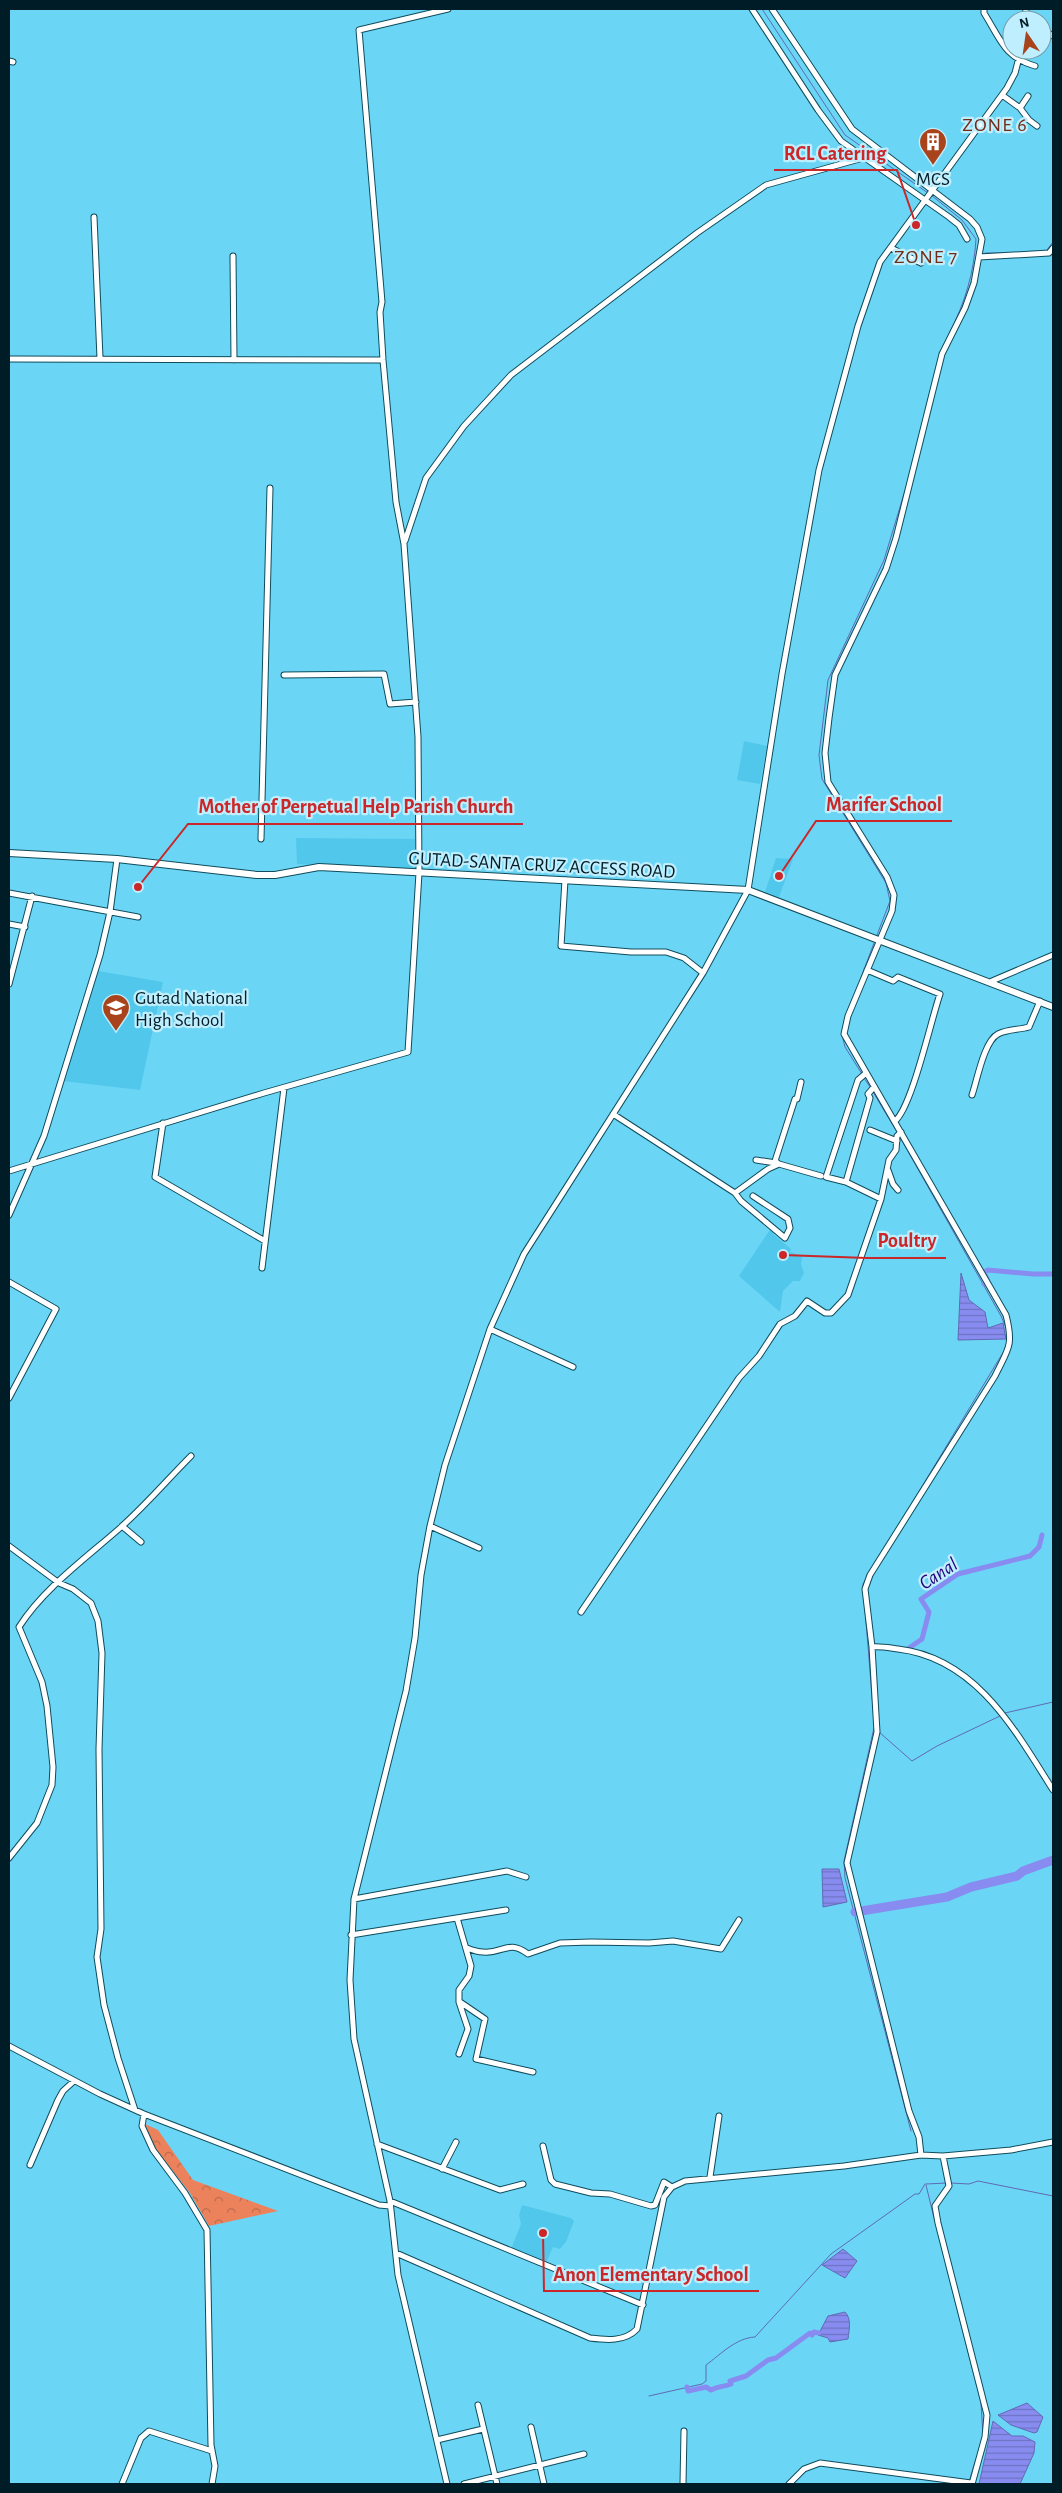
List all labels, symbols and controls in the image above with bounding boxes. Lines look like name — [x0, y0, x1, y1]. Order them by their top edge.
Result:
north arrow — [1002, 10, 1052, 60]
text: N — [1018, 15, 1031, 31]
district label: ZONE 6 — [962, 115, 1028, 135]
building icon: MCS — [918, 127, 948, 166]
callout: RCL Catering — [774, 135, 897, 170]
text: RCL Catering — [784, 144, 887, 164]
place label: MCS — [916, 170, 950, 189]
district label: ZONE 7 — [894, 247, 958, 267]
callout: Marifer School — [816, 786, 952, 821]
callout: Mother of Perpetual Help Parish Church — [188, 789, 523, 824]
text: Marifer School — [826, 795, 942, 815]
text: Mother of Perpetual Help Parish Church — [199, 797, 513, 817]
street label: GUTAD-SANTA CRUZ ACCESS ROAD — [408, 849, 676, 882]
place label: Gutad National High School — [135, 989, 248, 1030]
school or university icon: Gutad National High School — [101, 993, 131, 1032]
callout: Poultry — [867, 1223, 946, 1258]
text: Poultry — [878, 1231, 936, 1251]
water label: Canal — [916, 1554, 961, 1594]
callout: Anon Elementary School — [544, 2256, 759, 2291]
text: Anon Elementary School — [553, 2265, 749, 2285]

